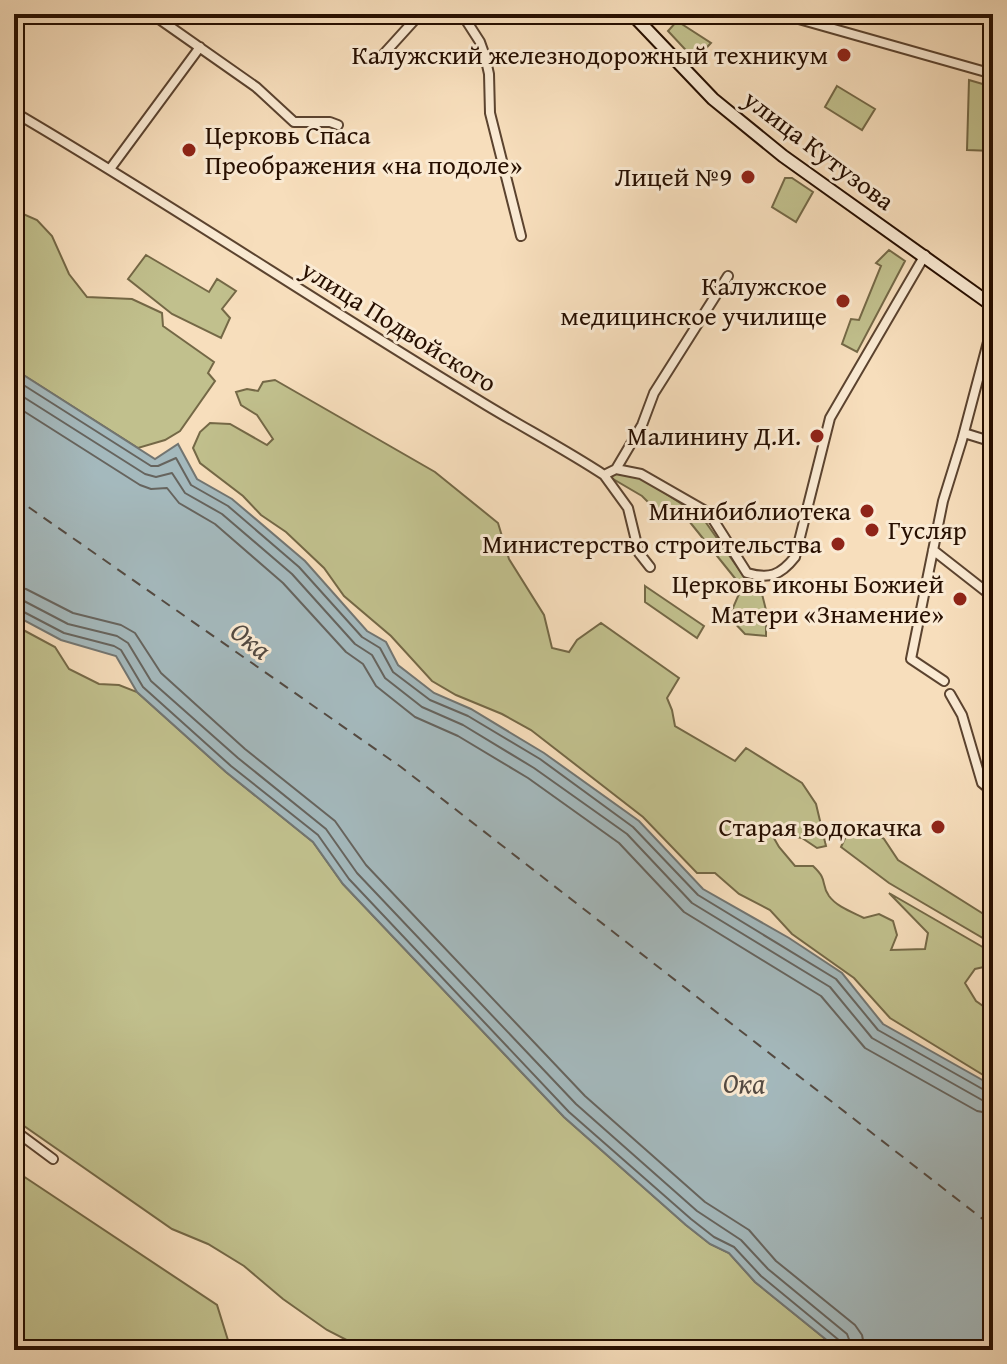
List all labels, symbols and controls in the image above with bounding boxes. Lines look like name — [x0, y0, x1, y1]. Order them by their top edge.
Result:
place label: Калужский железнодорожный техникум — [352, 35, 828, 74]
marker: Калужский железнодорожный техникум — [835, 46, 853, 64]
street label: улица Кутузова — [735, 79, 904, 220]
place label: Церковь Спаса Преображения «на подоле» — [205, 115, 522, 184]
marker: Церковь Спаса Преображения «на подоле» — [180, 141, 198, 159]
place label: Лицей №9 — [615, 157, 732, 196]
marker: Лицей №9 — [739, 168, 757, 186]
street label: улица Подвойского — [293, 249, 505, 402]
place label: Калужское медицинское училище — [560, 266, 827, 335]
marker: Калужское медицинское училище — [834, 292, 852, 310]
place label: Малинину Д.И. — [627, 416, 801, 455]
marker: Малинину Д.И. — [808, 427, 826, 445]
place label: Минибиблиотека — [649, 491, 852, 530]
marker: Минибиблиотека — [858, 502, 876, 520]
place label: Гусляр — [888, 510, 967, 549]
marker: Гусляр — [863, 521, 881, 539]
place label: Министерство строительства — [482, 524, 823, 563]
marker: Министерство строительства — [829, 535, 847, 553]
place label: Церковь иконы Божией Матери «Знамение» — [672, 564, 944, 633]
marker: Церковь иконы Божией Матери «Знамение» — [951, 590, 969, 608]
water label: Ока — [222, 610, 281, 669]
place label: Старая водокачка — [718, 807, 923, 846]
marker: Старая водокачка — [929, 818, 947, 836]
water label: Ока — [723, 1062, 765, 1103]

